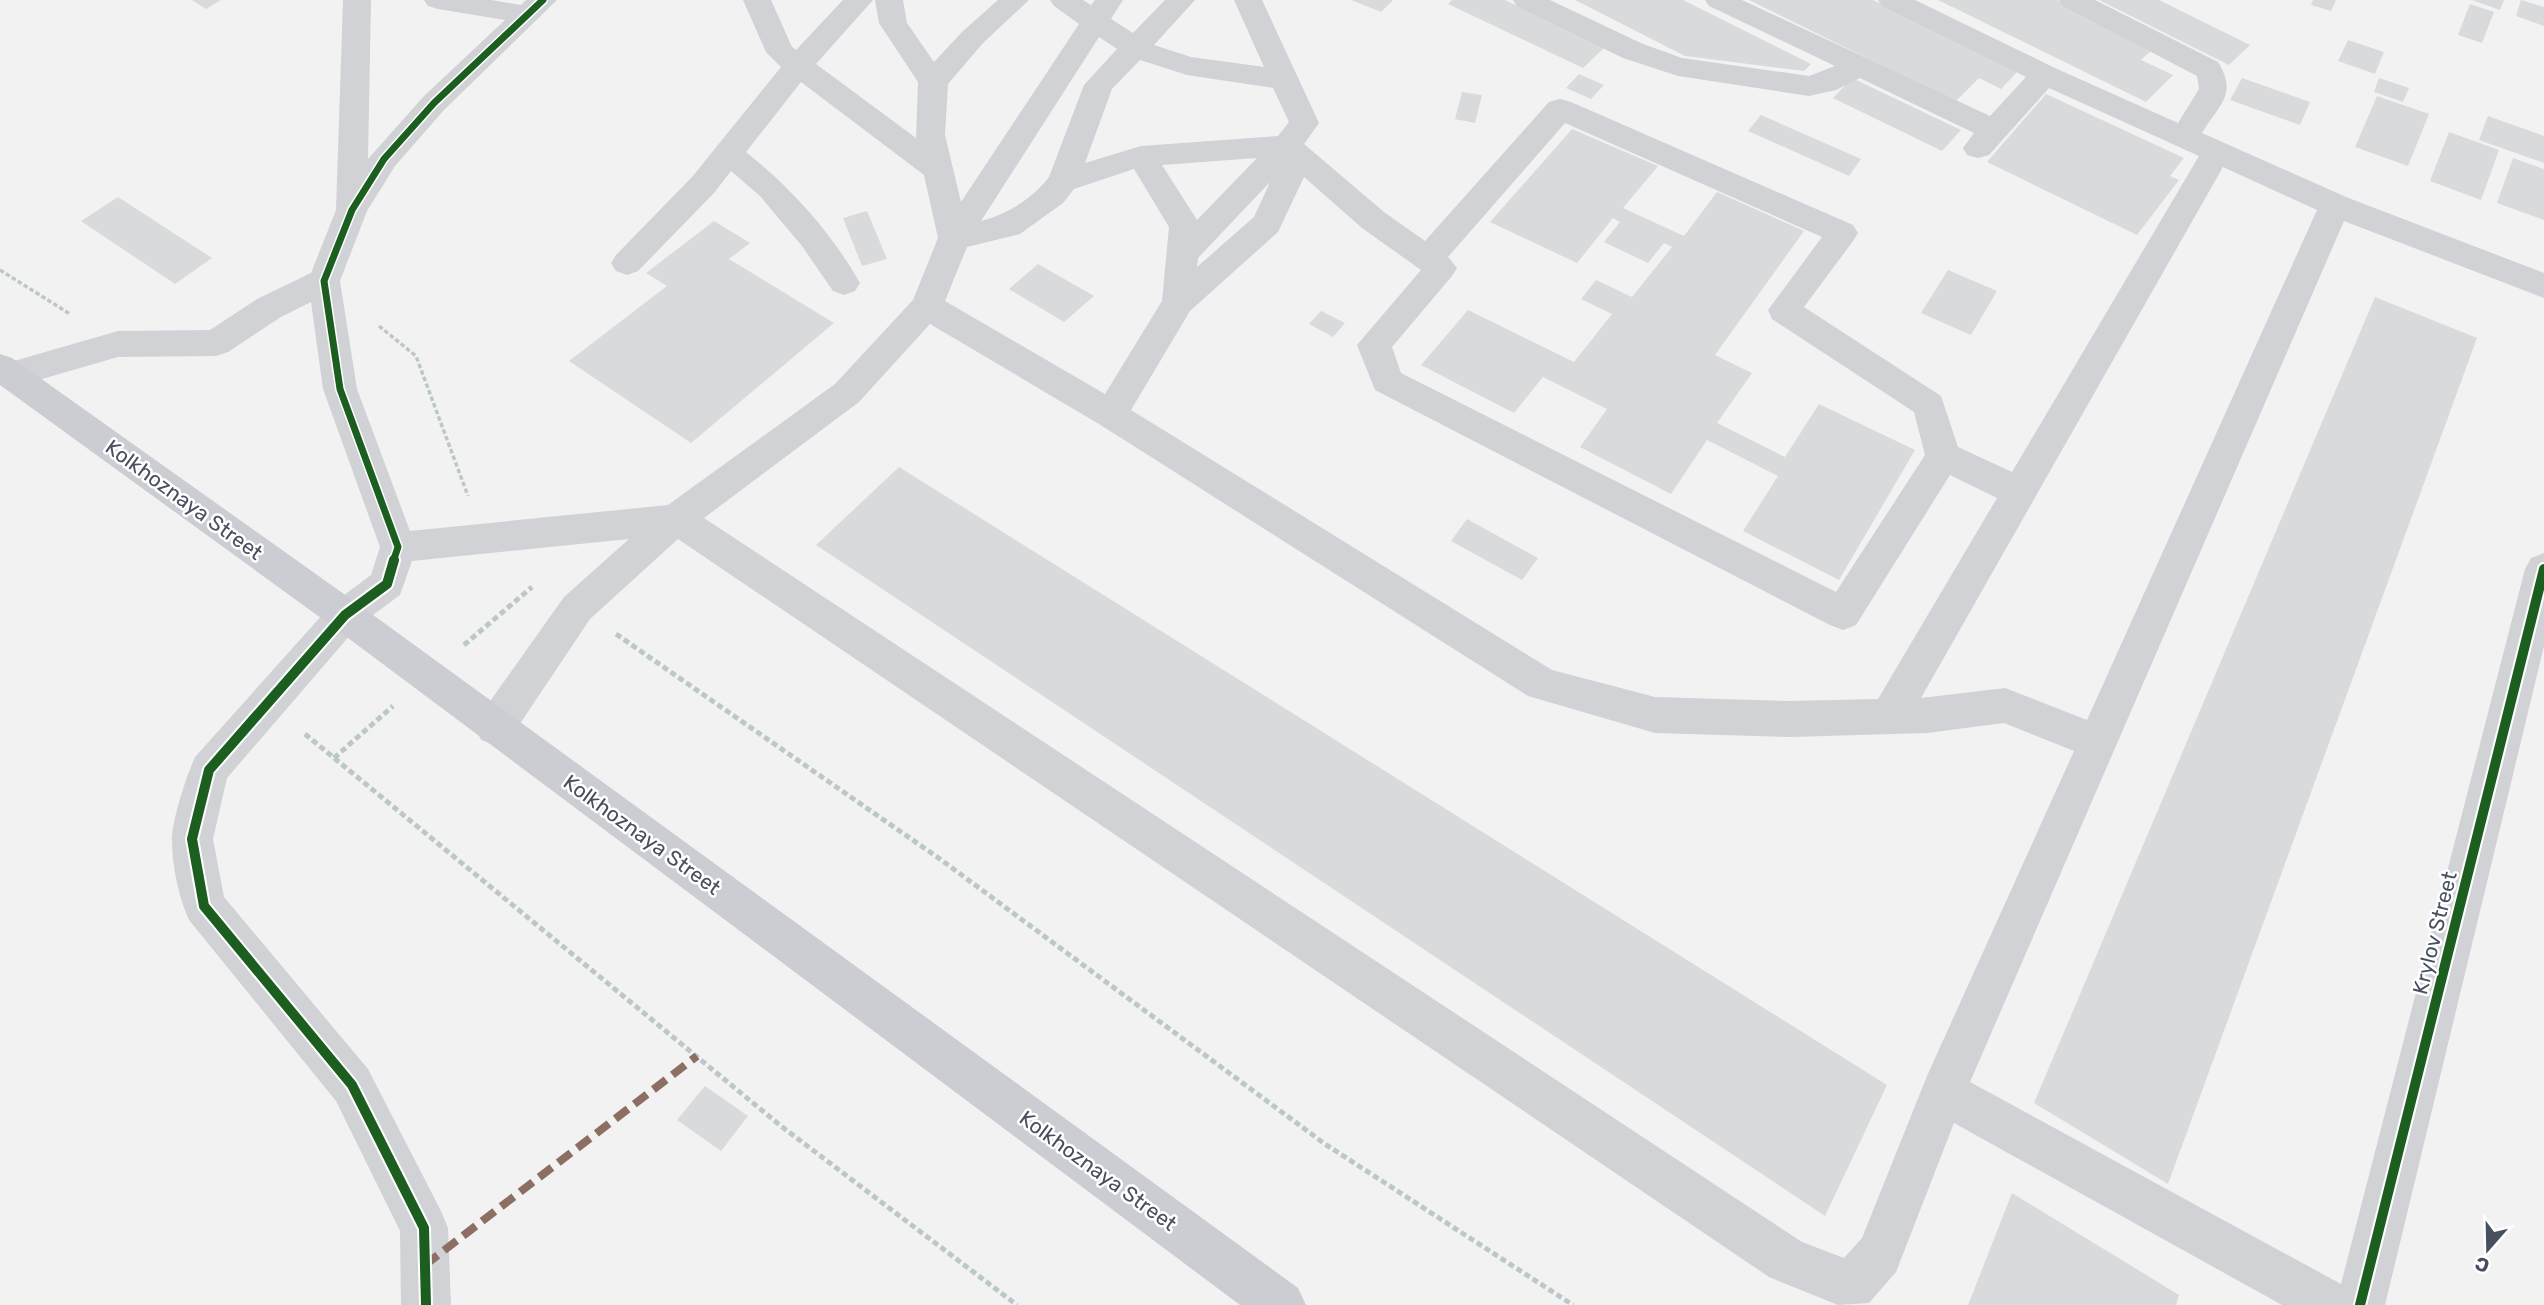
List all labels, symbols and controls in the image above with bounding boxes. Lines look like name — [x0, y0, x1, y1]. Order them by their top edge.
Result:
street label: Kolkhoznaya Street — [101, 434, 268, 565]
street label: Kolkhoznaya Street — [559, 769, 726, 900]
street label: Krylov Street — [2407, 869, 2462, 997]
street label: Kolkhoznaya Street — [1015, 1105, 1182, 1236]
north arrow — [2453, 1214, 2523, 1284]
text: С — [2472, 1251, 2493, 1278]

